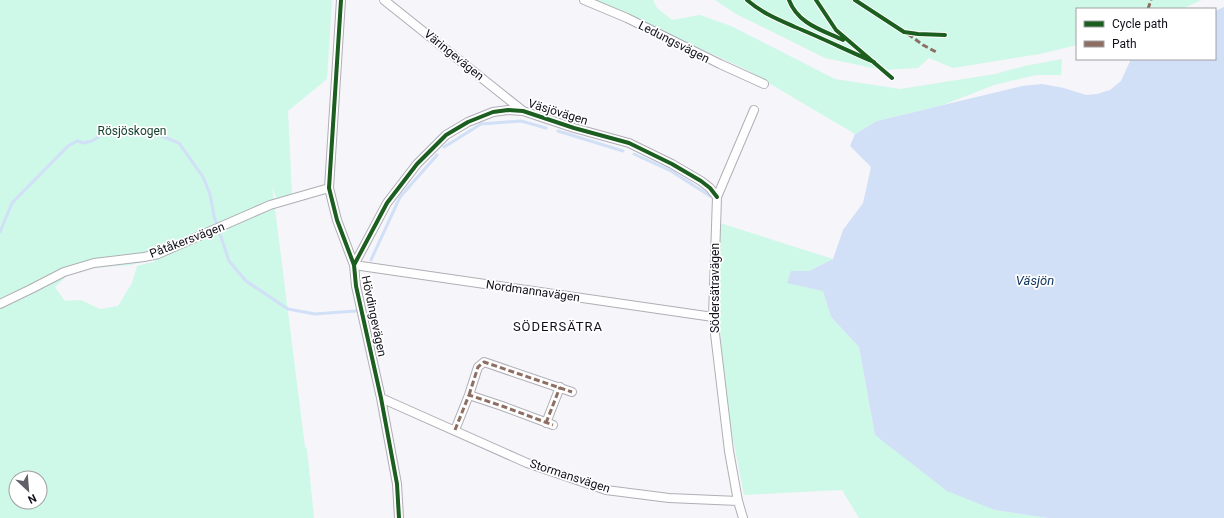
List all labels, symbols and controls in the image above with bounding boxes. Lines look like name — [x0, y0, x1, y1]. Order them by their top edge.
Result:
legend — [1076, 8, 1216, 60]
text: Cycle path — [1112, 17, 1168, 31]
street label: Ledungsvägen — [636, 18, 712, 66]
street label: Väringevägen — [421, 27, 487, 83]
text: Path — [1112, 37, 1137, 51]
street label: Väsjövägen — [526, 96, 590, 128]
park label: Rösjöskogen — [98, 124, 167, 138]
street label: Påtåkersvägen — [148, 219, 226, 261]
street label: Södersätravägen — [708, 243, 722, 333]
water label: Väsjön — [1016, 273, 1054, 288]
street label: Hövdingevägen — [359, 274, 389, 358]
street label: Nordmannavägen — [485, 277, 581, 305]
district label: SÖDERSÄTRA — [513, 319, 603, 334]
street label: Stormansvägen — [528, 456, 612, 496]
north arrow — [8, 470, 48, 510]
text: N — [26, 491, 39, 506]

